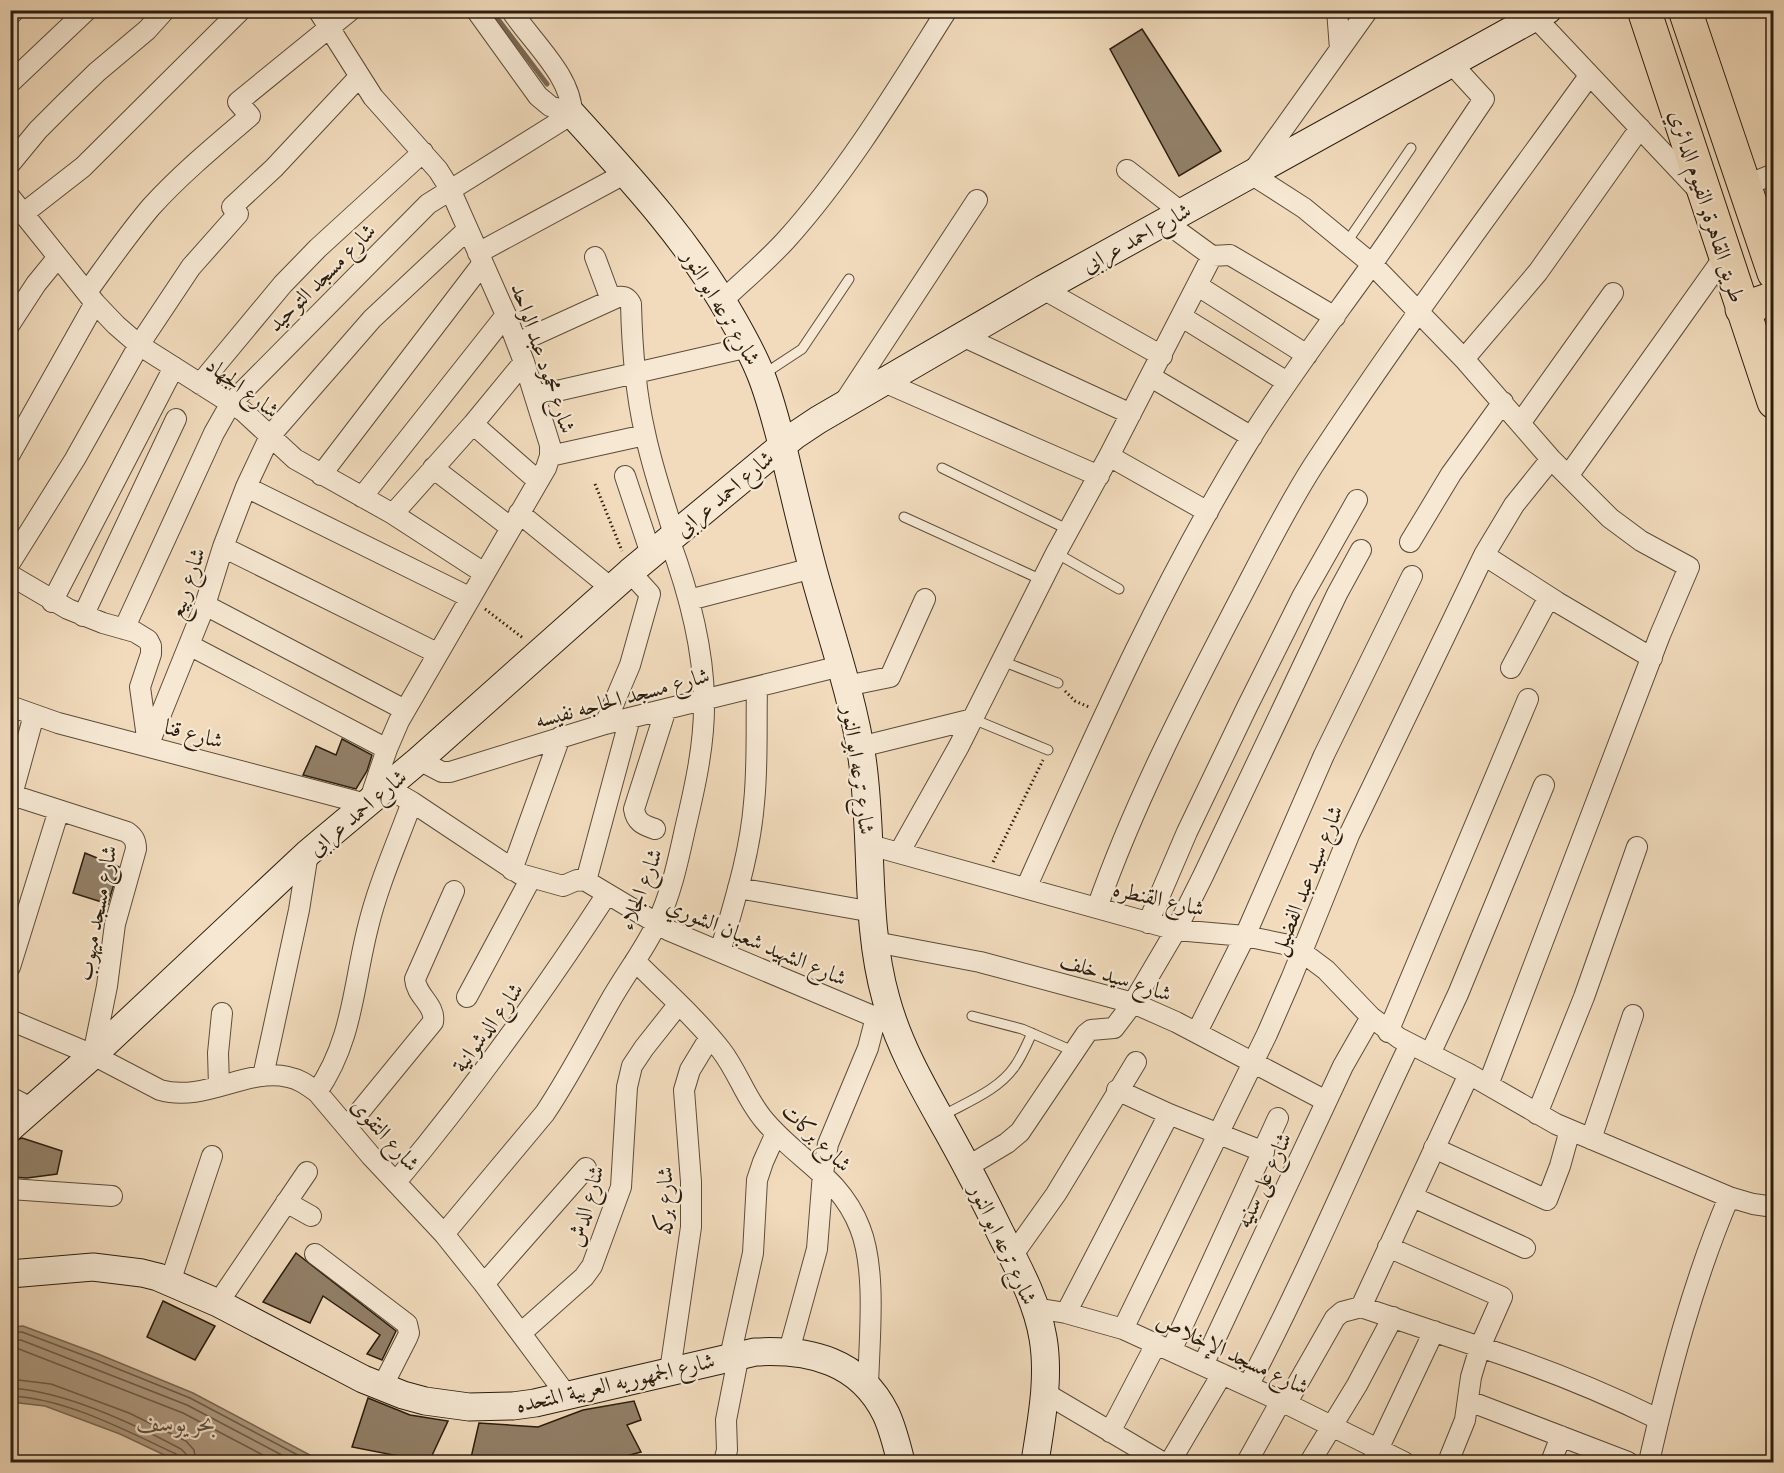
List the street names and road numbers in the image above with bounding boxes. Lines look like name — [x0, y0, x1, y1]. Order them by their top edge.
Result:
street label: طريق القاهرة, الفيوم الدائري — [1658, 107, 1750, 308]
street label: شارع احمد عرابى — [1077, 197, 1198, 283]
street label: شارع مسجد التوحيد — [262, 218, 385, 341]
street label: شارع ترعه ابو النور — [671, 243, 766, 372]
street label: شارع محمود عبد الواحد — [500, 280, 581, 438]
street label: شارع الجهاد — [198, 352, 284, 428]
street label: شارع احمد عرابى — [670, 445, 782, 546]
street label: شارع ربيع — [163, 544, 217, 624]
street label: شارع مسجد الحاجه نفيسه — [532, 662, 714, 739]
street label: شارع ترعه ابو النور — [831, 702, 880, 837]
street label: شارع قنا — [160, 714, 226, 759]
street label: شارع احمد عرابى — [303, 764, 415, 865]
street label: شارع سيد عبد الفضيل — [1265, 802, 1353, 961]
street label: شارع مسجد ميهوب — [71, 843, 128, 984]
street label: شارع الجلاء — [614, 845, 673, 936]
street label: شارع القنطره — [1109, 876, 1207, 927]
street label: شارع الشهيد شعبان الشوري — [661, 892, 851, 996]
street label: شارع سيد خلف — [1055, 947, 1175, 1012]
street label: شارع الدشوانية — [447, 978, 533, 1080]
street label: شارع التقوى — [342, 1093, 425, 1180]
street label: شارع بركات — [772, 1098, 857, 1181]
street label: شارع على سنيه — [1230, 1128, 1302, 1235]
street label: شارع الدش — [562, 1163, 615, 1251]
street label: شارع بركه — [651, 1166, 683, 1236]
street label: شارع ترعه ابو النور — [959, 1178, 1042, 1311]
street label: شارع مسجد الإخلاص — [1150, 1307, 1313, 1405]
street label: شارع الجمهوريه العربية المتحده — [513, 1347, 718, 1423]

